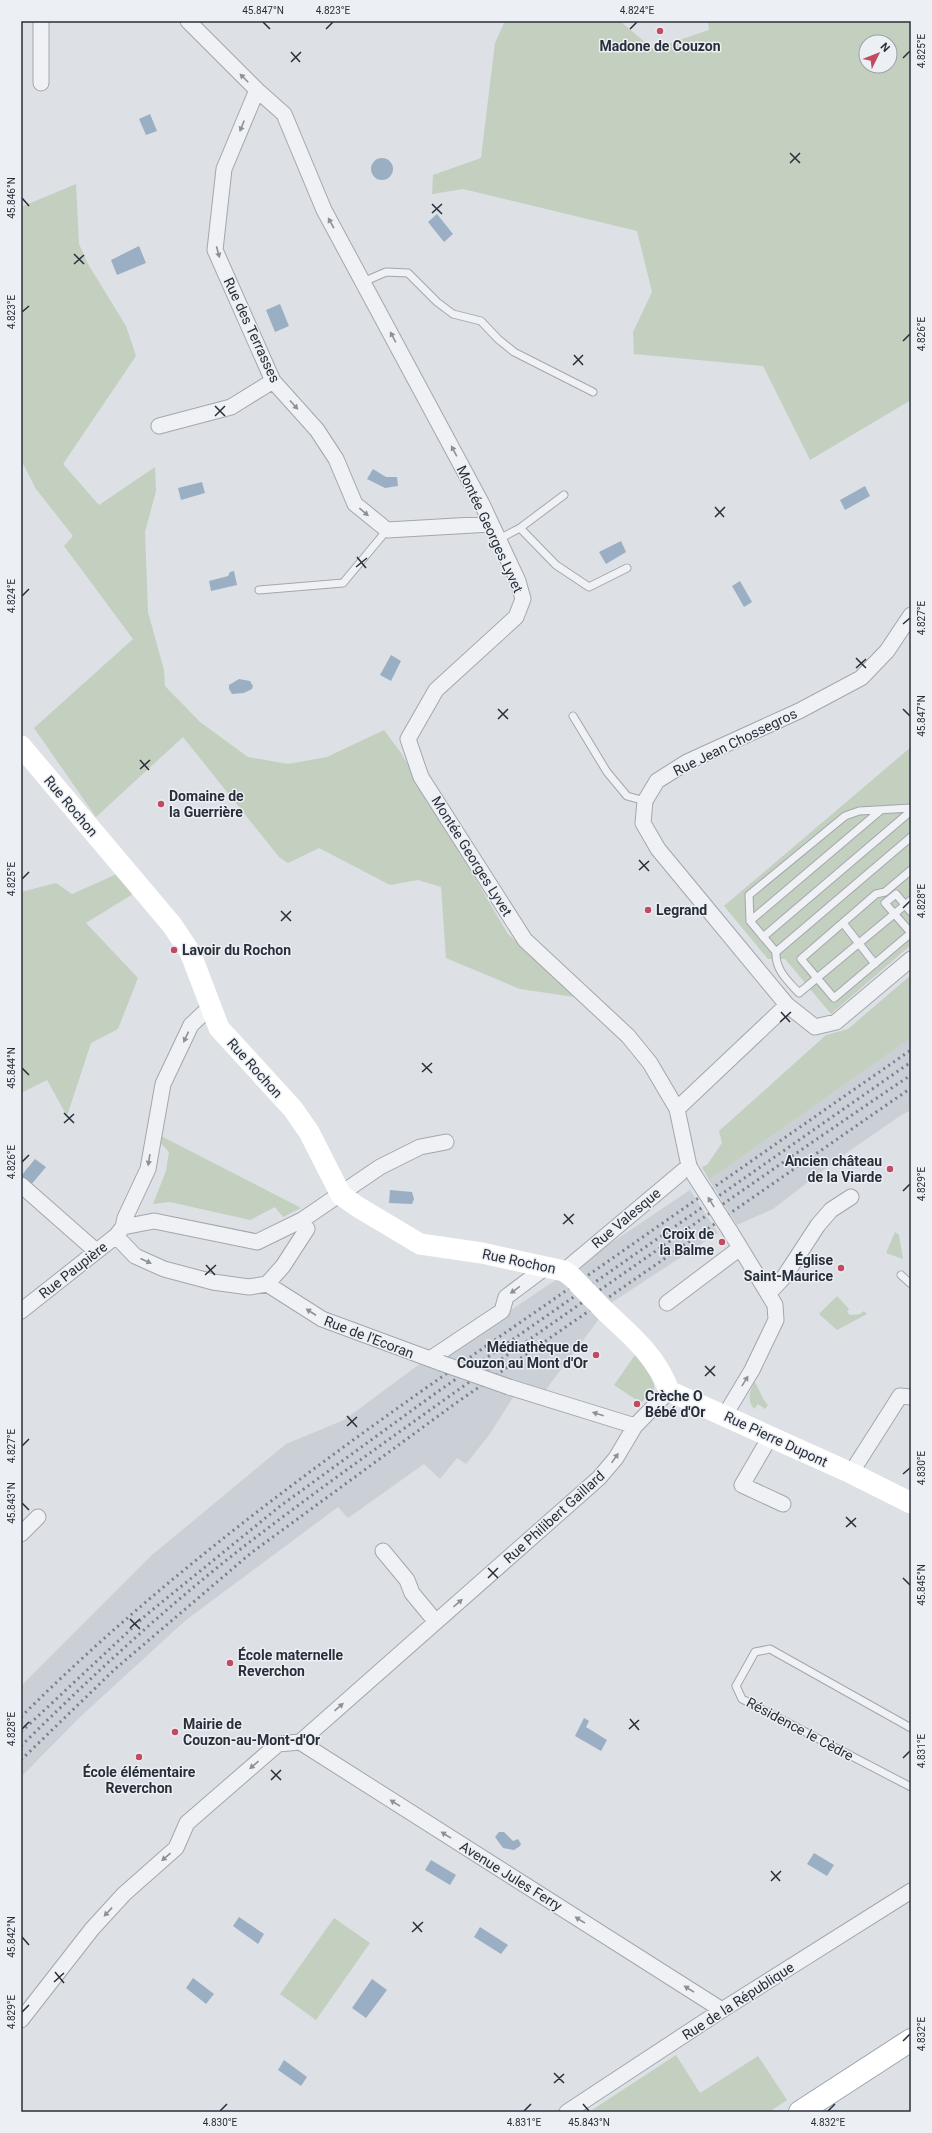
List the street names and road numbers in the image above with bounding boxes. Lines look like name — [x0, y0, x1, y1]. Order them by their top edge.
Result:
street label: Rue des Terrasses — [221, 275, 283, 385]
street label: Montée Georges Lyvet — [454, 463, 527, 595]
street label: Rue Jean Chossegros — [671, 705, 799, 779]
street label: Rue Rochon — [41, 772, 101, 840]
street label: Montée Georges Lyvet — [429, 793, 516, 919]
street label: Rue Rochon — [224, 1035, 286, 1101]
street label: Rue Valesque — [588, 1185, 664, 1251]
street label: Rue Paupière — [36, 1238, 110, 1302]
street label: Rue Rochon — [481, 1245, 557, 1277]
street label: Rue de l'Ecoran — [322, 1313, 416, 1361]
street label: Rue Pierre Dupont — [722, 1408, 831, 1470]
street label: Rue Philibert Gaillard — [500, 1468, 608, 1566]
street label: Résidence le Cèdre — [744, 1694, 856, 1764]
street label: Avenue Jules Ferry — [457, 1838, 565, 1914]
street label: Rue de la République — [679, 1959, 797, 2043]

